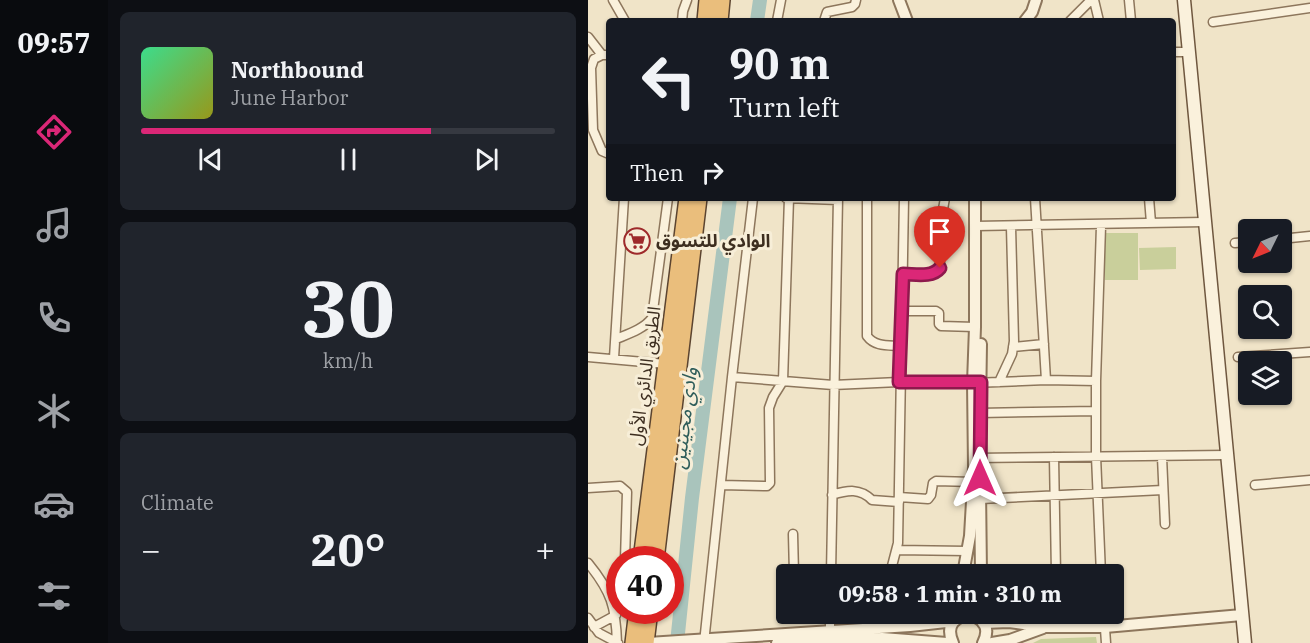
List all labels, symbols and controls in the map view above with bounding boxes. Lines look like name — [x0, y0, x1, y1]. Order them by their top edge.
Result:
text: 09:57 — [18, 25, 90, 60]
text: 90 m — [729, 36, 830, 91]
icon: left — [630, 42, 708, 120]
text: Northbound — [231, 55, 364, 84]
text: June Harbor — [231, 84, 348, 111]
text: Turn left — [729, 89, 840, 124]
icon: directions — [33, 111, 75, 153]
icon: previous — [194, 143, 227, 176]
icon: pause — [332, 143, 365, 176]
icon: next — [470, 143, 503, 176]
icon: right — [696, 156, 729, 189]
text: Then — [630, 158, 684, 187]
icon: music — [33, 204, 75, 246]
pin — [914, 206, 965, 268]
icon: arrive — [923, 215, 956, 248]
north arrow — [1238, 219, 1292, 273]
map controls — [1238, 219, 1292, 405]
supermarket icon: الوادي للتسوق — [622, 226, 652, 256]
place label: الوادي للتسوق — [656, 229, 771, 255]
text: 30 — [301, 257, 395, 358]
button: search — [1238, 285, 1292, 339]
icon: phone — [33, 297, 75, 339]
street label: الطريق الدائري الأول — [623, 305, 668, 447]
text: km/h — [323, 347, 373, 374]
button: layers — [1238, 351, 1292, 405]
water label: وادي مجينين — [664, 365, 706, 471]
icon: climate — [33, 390, 75, 432]
position arrow — [948, 446, 1012, 510]
icon: car — [33, 483, 75, 525]
text: Climate — [141, 489, 214, 516]
text: 20° — [310, 520, 386, 578]
text: − — [141, 528, 161, 571]
text: + — [535, 528, 555, 571]
speed limit sign: 40 — [606, 546, 684, 624]
icon: filters — [33, 575, 75, 617]
text: 09:58 · 1 min · 310 m — [838, 579, 1062, 608]

